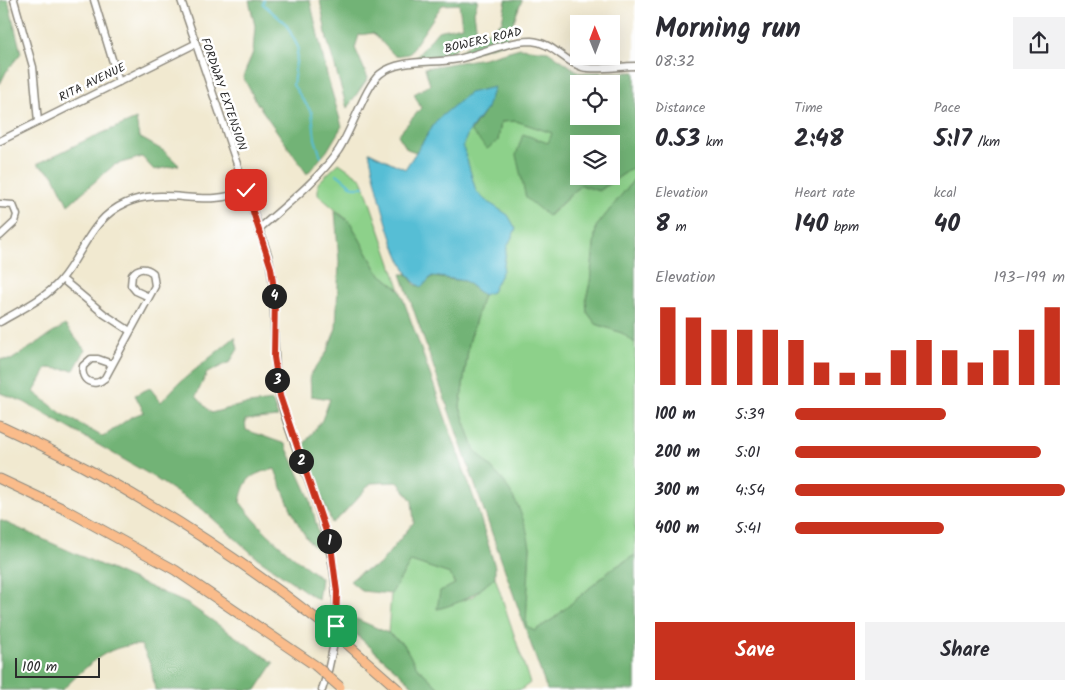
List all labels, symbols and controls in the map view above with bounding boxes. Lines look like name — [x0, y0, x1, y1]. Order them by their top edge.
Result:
text: Morning run — [655, 7, 801, 52]
north arrow — [570, 15, 620, 65]
map controls — [570, 15, 620, 185]
button: share — [1013, 17, 1065, 69]
street label: BOWERS ROAD — [442, 22, 524, 59]
street label: FORDWAY EXTENSION — [195, 35, 252, 153]
text: 08:32 — [655, 49, 695, 74]
street label: RITA AVENUE — [56, 58, 130, 107]
button: locate — [570, 75, 620, 125]
text: Distance — [655, 97, 705, 119]
text: Time — [794, 97, 823, 119]
text: Pace — [934, 97, 960, 119]
text: 0.53 — [655, 119, 700, 159]
text: 2:48 — [794, 119, 843, 159]
text: 5:17 — [934, 119, 972, 159]
text: km — [700, 131, 723, 153]
text: /km — [972, 131, 1000, 153]
button: layers — [570, 135, 620, 185]
pin — [225, 169, 267, 211]
icon: check — [232, 176, 260, 204]
text: Elevation — [655, 182, 708, 204]
text: Heart rate — [794, 182, 855, 204]
text: kcal — [934, 182, 956, 204]
text: 8 — [655, 204, 670, 244]
text: 140 — [794, 204, 828, 244]
text: 40 — [934, 204, 960, 244]
text: m — [670, 216, 687, 238]
text: bpm — [828, 216, 859, 238]
text: Elevation — [655, 265, 716, 290]
text: 193–199 m — [993, 265, 1065, 290]
pin: 4 — [262, 284, 286, 308]
text: 4 — [271, 285, 278, 307]
pin: 3 — [264, 368, 290, 392]
text: 3 — [274, 369, 281, 391]
text: 100 m — [655, 402, 696, 427]
text: 5:39 — [735, 402, 764, 427]
text: 200 m — [655, 440, 700, 465]
text: 5:01 — [735, 440, 761, 465]
pin: 2 — [288, 448, 314, 474]
text: 2 — [297, 450, 306, 472]
text: 300 m — [655, 478, 699, 503]
text: 4:54 — [735, 478, 765, 503]
text: 400 m — [655, 516, 699, 541]
text: 5:41 — [735, 516, 761, 541]
pin: 1 — [316, 528, 342, 554]
text: 1 — [327, 530, 332, 552]
pin — [315, 605, 357, 647]
icon: arrive — [322, 612, 350, 640]
button: Save — [655, 622, 855, 680]
button: Share — [865, 622, 1065, 680]
scale bar — [15, 655, 100, 678]
text: 100 m — [22, 656, 57, 678]

